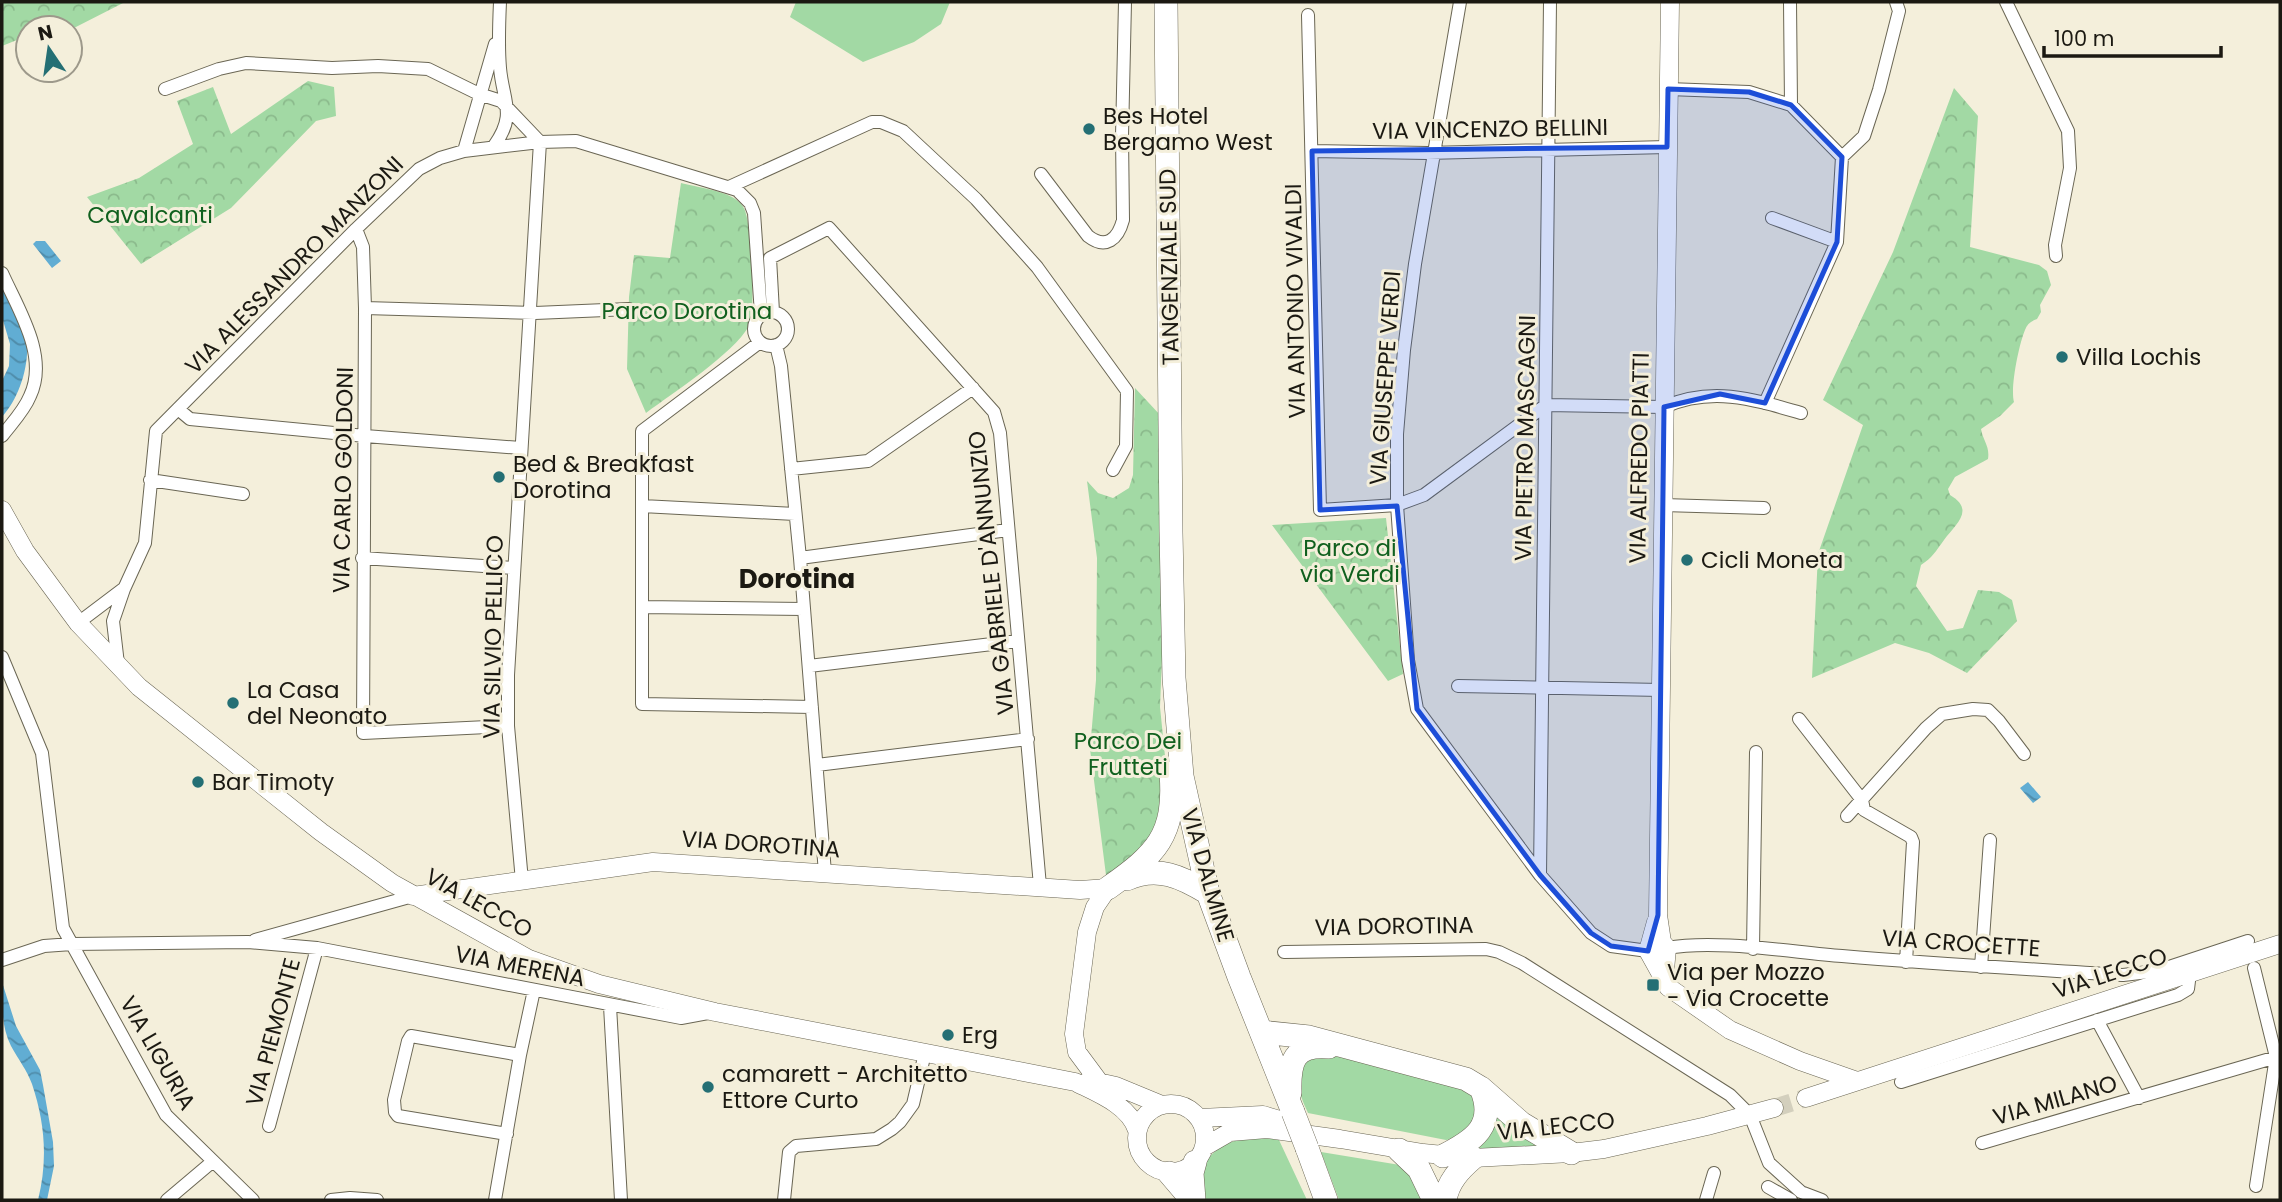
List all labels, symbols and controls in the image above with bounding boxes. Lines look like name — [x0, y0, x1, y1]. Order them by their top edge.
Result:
north arrow — [14, 14, 84, 84]
scale bar — [2044, 14, 2221, 58]
text: N — [35, 18, 55, 48]
text: 100 m — [2054, 24, 2114, 53]
place label: Bes Hotel Bergamo West — [1103, 100, 1273, 158]
street label: VIA VINCENZO BELLINI — [1372, 111, 1608, 147]
marker: Bes Hotel Bergamo West — [1081, 121, 1097, 137]
street label: VIA ALESSANDRO MANZONI — [178, 149, 410, 381]
street label: TANGENZIALE SUD — [1151, 168, 1187, 366]
street label: VIA ANTONIO VIVALDI — [1277, 183, 1313, 419]
park label: Cavalcanti — [87, 199, 213, 231]
street label: VIA GIUSEPPE VERDI — [1362, 270, 1408, 486]
park label: Parco Dorotina — [602, 295, 772, 327]
street label: VIA PIETRO MASCAGNI — [1507, 315, 1543, 561]
place label: Villa Lochis — [2076, 341, 2201, 373]
marker: Villa Lochis — [2054, 349, 2070, 365]
street label: VIA ALFREDO PIATTI — [1621, 352, 1657, 564]
street label: VIA CARLO GOLDONI — [325, 367, 361, 593]
street label: VIA GABRIELE D'ANNUNZIO — [960, 429, 1022, 717]
place label: Bed & Breakfast Dorotina — [513, 448, 694, 506]
marker: Bed & Breakfast Dorotina — [491, 469, 507, 485]
park label: Parco di via Verdi — [1300, 532, 1400, 590]
street label: VIA SILVIO PELLICO — [475, 535, 511, 739]
place label: Cicli Moneta — [1701, 544, 1843, 576]
marker: Cicli Moneta — [1679, 552, 1695, 568]
district label: Dorotina — [739, 561, 855, 597]
place label: La Casa del Neonato — [247, 674, 387, 732]
marker: La Casa del Neonato — [225, 695, 241, 711]
park label: Parco Dei Frutteti — [1074, 725, 1182, 783]
place label: Bar Timoty — [212, 766, 334, 798]
marker: Bar Timoty — [190, 774, 206, 790]
street label: VIA DALMINE — [1174, 804, 1242, 946]
street label: VIA DOROTINA — [681, 822, 841, 866]
street label: VIA LECCO — [420, 860, 538, 946]
street label: VIA DOROTINA — [1314, 909, 1474, 943]
street label: VIA CROCETTE — [1881, 921, 2041, 965]
street label: VIA MERENA — [452, 938, 588, 994]
street label: VIA LECCO — [2049, 940, 2171, 1006]
street label: VIA PIEMONTE — [238, 954, 308, 1110]
place label: Via per Mozzo - Via Crocette — [1667, 956, 1829, 1014]
marker: Via per Mozzo - Via Crocette — [1645, 977, 1661, 993]
street label: VIA LIGURIA — [112, 990, 204, 1116]
place label: Erg — [962, 1019, 998, 1051]
marker: Erg — [940, 1027, 956, 1043]
place label: camarett - Architetto Ettore Curto — [722, 1058, 968, 1116]
street label: VIA MILANO — [1989, 1067, 2121, 1133]
marker: camarett - Architetto Ettore Curto — [700, 1079, 716, 1095]
street label: VIA LECCO — [1496, 1104, 1616, 1148]

